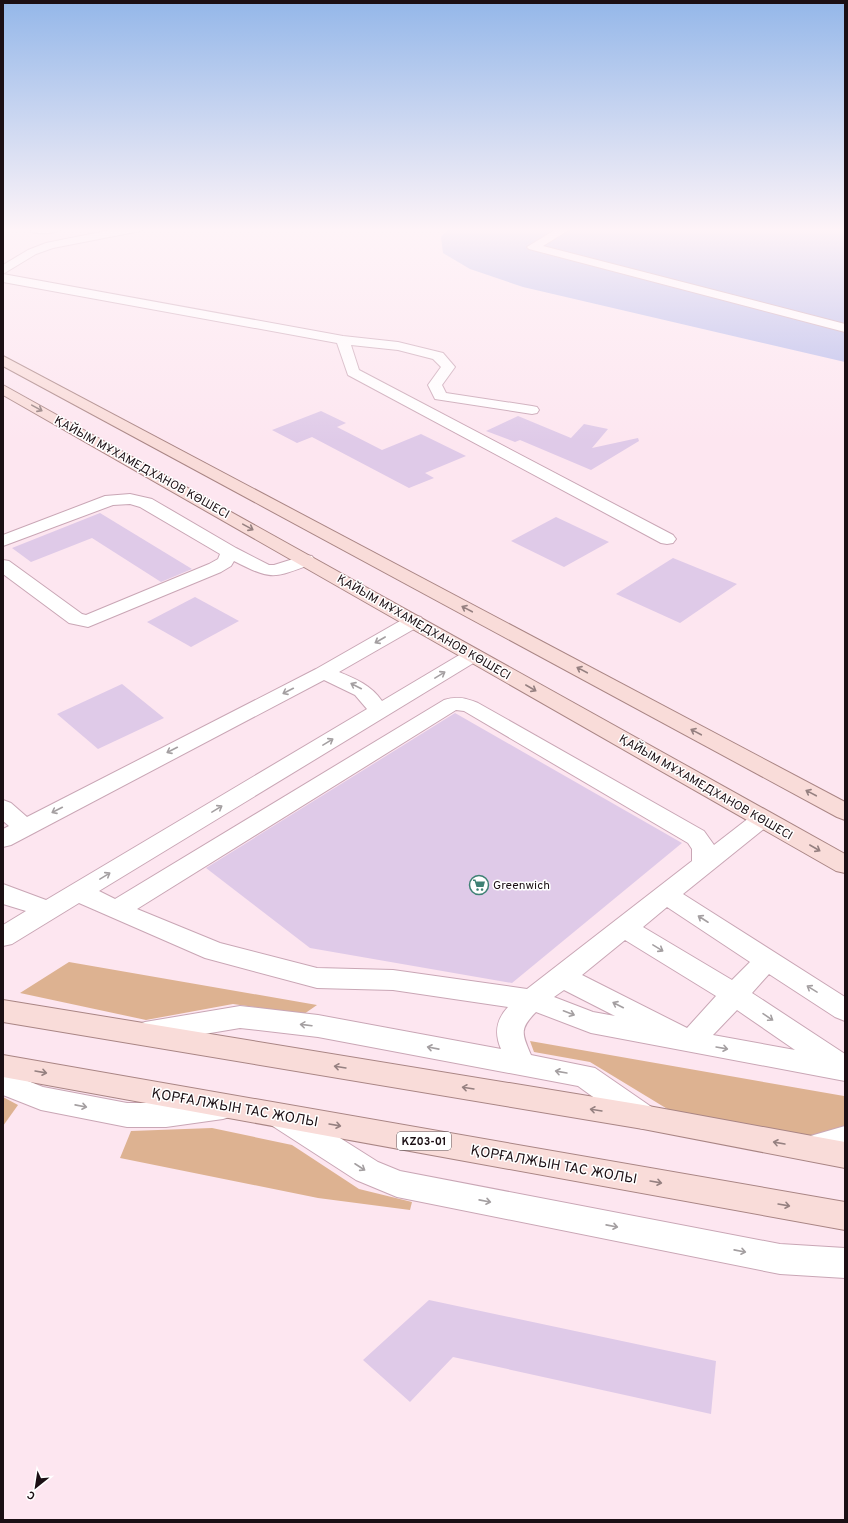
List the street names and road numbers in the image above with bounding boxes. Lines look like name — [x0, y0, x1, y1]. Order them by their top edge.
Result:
street label: ҚАЙЫМ МҰХАМЕДХАНОВ КӨШЕСІ — [51, 413, 232, 523]
street label: ҚАЙЫМ МҰХАМЕДХАНОВ КӨШЕСІ — [334, 571, 513, 684]
street label: ҚАЙЫМ МҰХАМЕДХАНОВ КӨШЕСІ — [616, 731, 795, 844]
street label: ҚОРҒАЛЖЫН ТАС ЖОЛЫ — [150, 1085, 319, 1131]
road number: KZ03-01 — [397, 1132, 451, 1150]
street label: ҚОРҒАЛЖЫН ТАС ЖОЛЫ — [469, 1142, 638, 1188]

